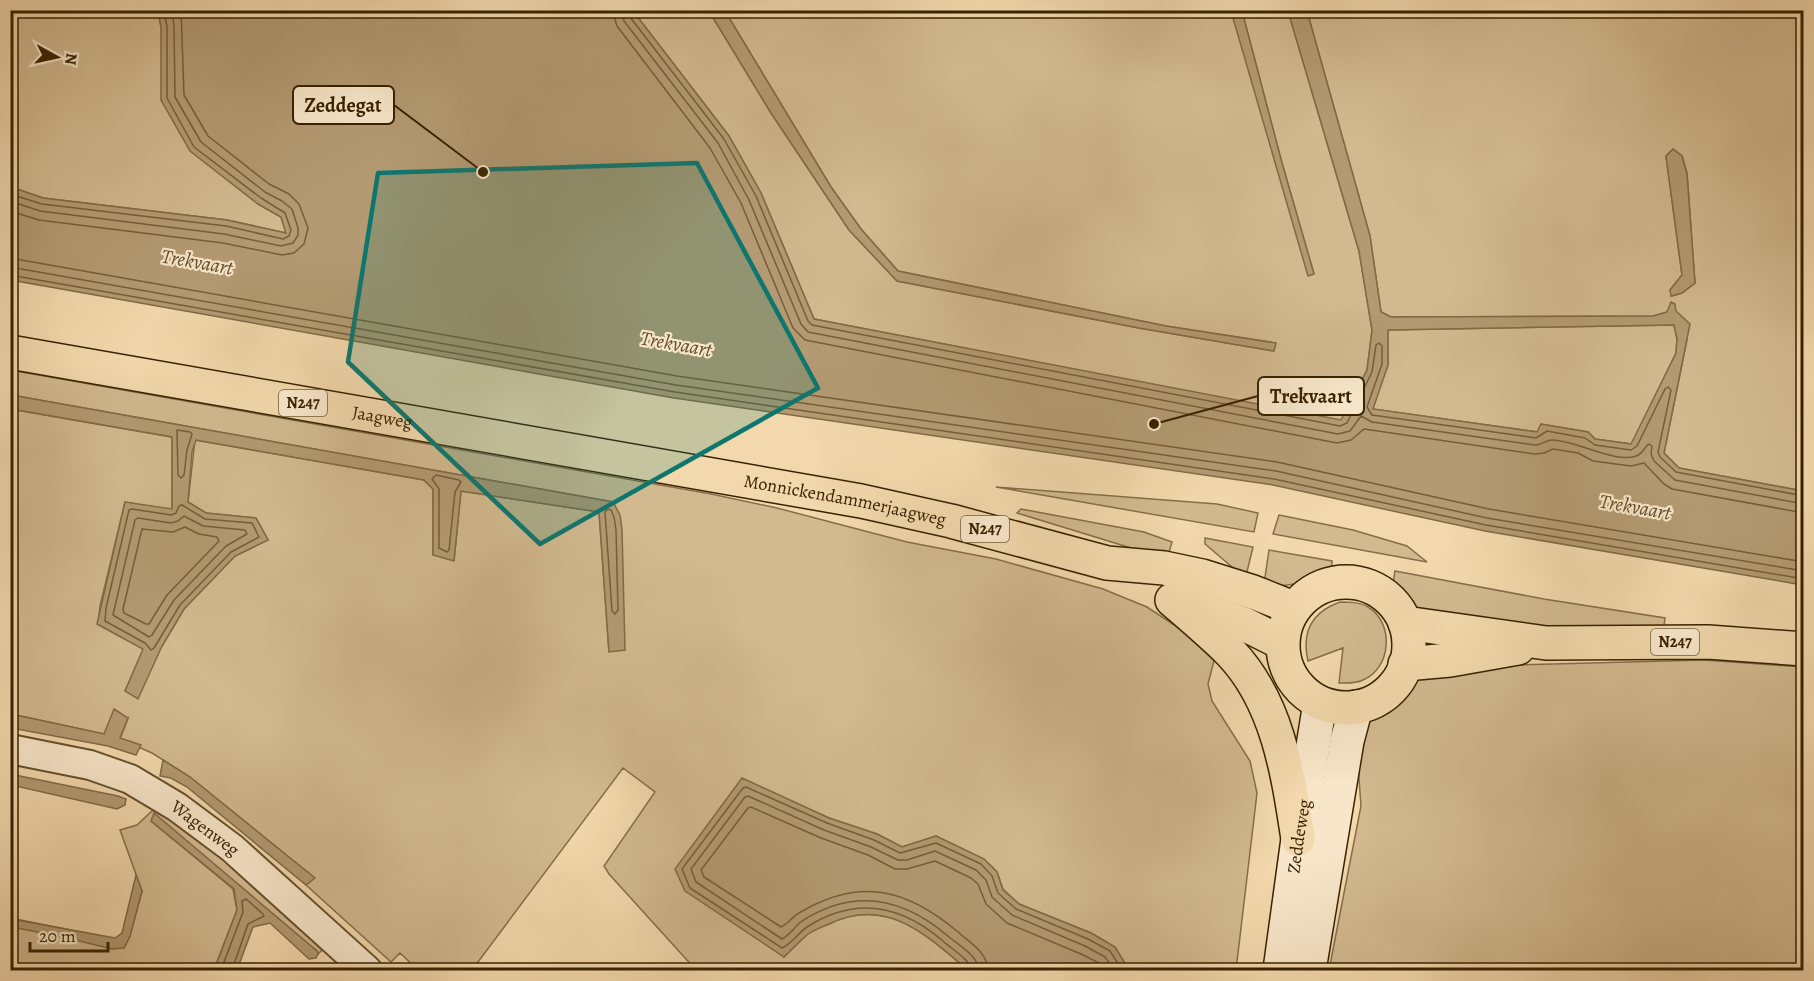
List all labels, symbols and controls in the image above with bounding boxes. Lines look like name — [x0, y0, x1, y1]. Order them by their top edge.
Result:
north arrow — [27, 27, 87, 87]
text: N — [59, 52, 83, 67]
callout: Zeddegat — [293, 86, 394, 124]
text: Zeddegat — [304, 92, 382, 119]
water label: Trekvaart — [159, 242, 236, 282]
water label: Trekvaart — [638, 324, 715, 364]
callout: Trekvaart — [1258, 377, 1364, 415]
text: Trekvaart — [1270, 383, 1352, 410]
road number: N247 — [279, 390, 327, 416]
street label: Jaagweg — [350, 400, 414, 434]
street label: Monnickendammerjaagweg — [742, 469, 948, 532]
water label: Trekvaart — [1597, 487, 1674, 527]
road number: N247 — [961, 516, 1009, 542]
road number: N247 — [1651, 629, 1699, 655]
street label: Wagenweg — [165, 794, 245, 861]
street label: Zeddeweg — [1281, 797, 1316, 875]
scale bar — [30, 915, 108, 953]
text: 20 m — [39, 924, 76, 948]

